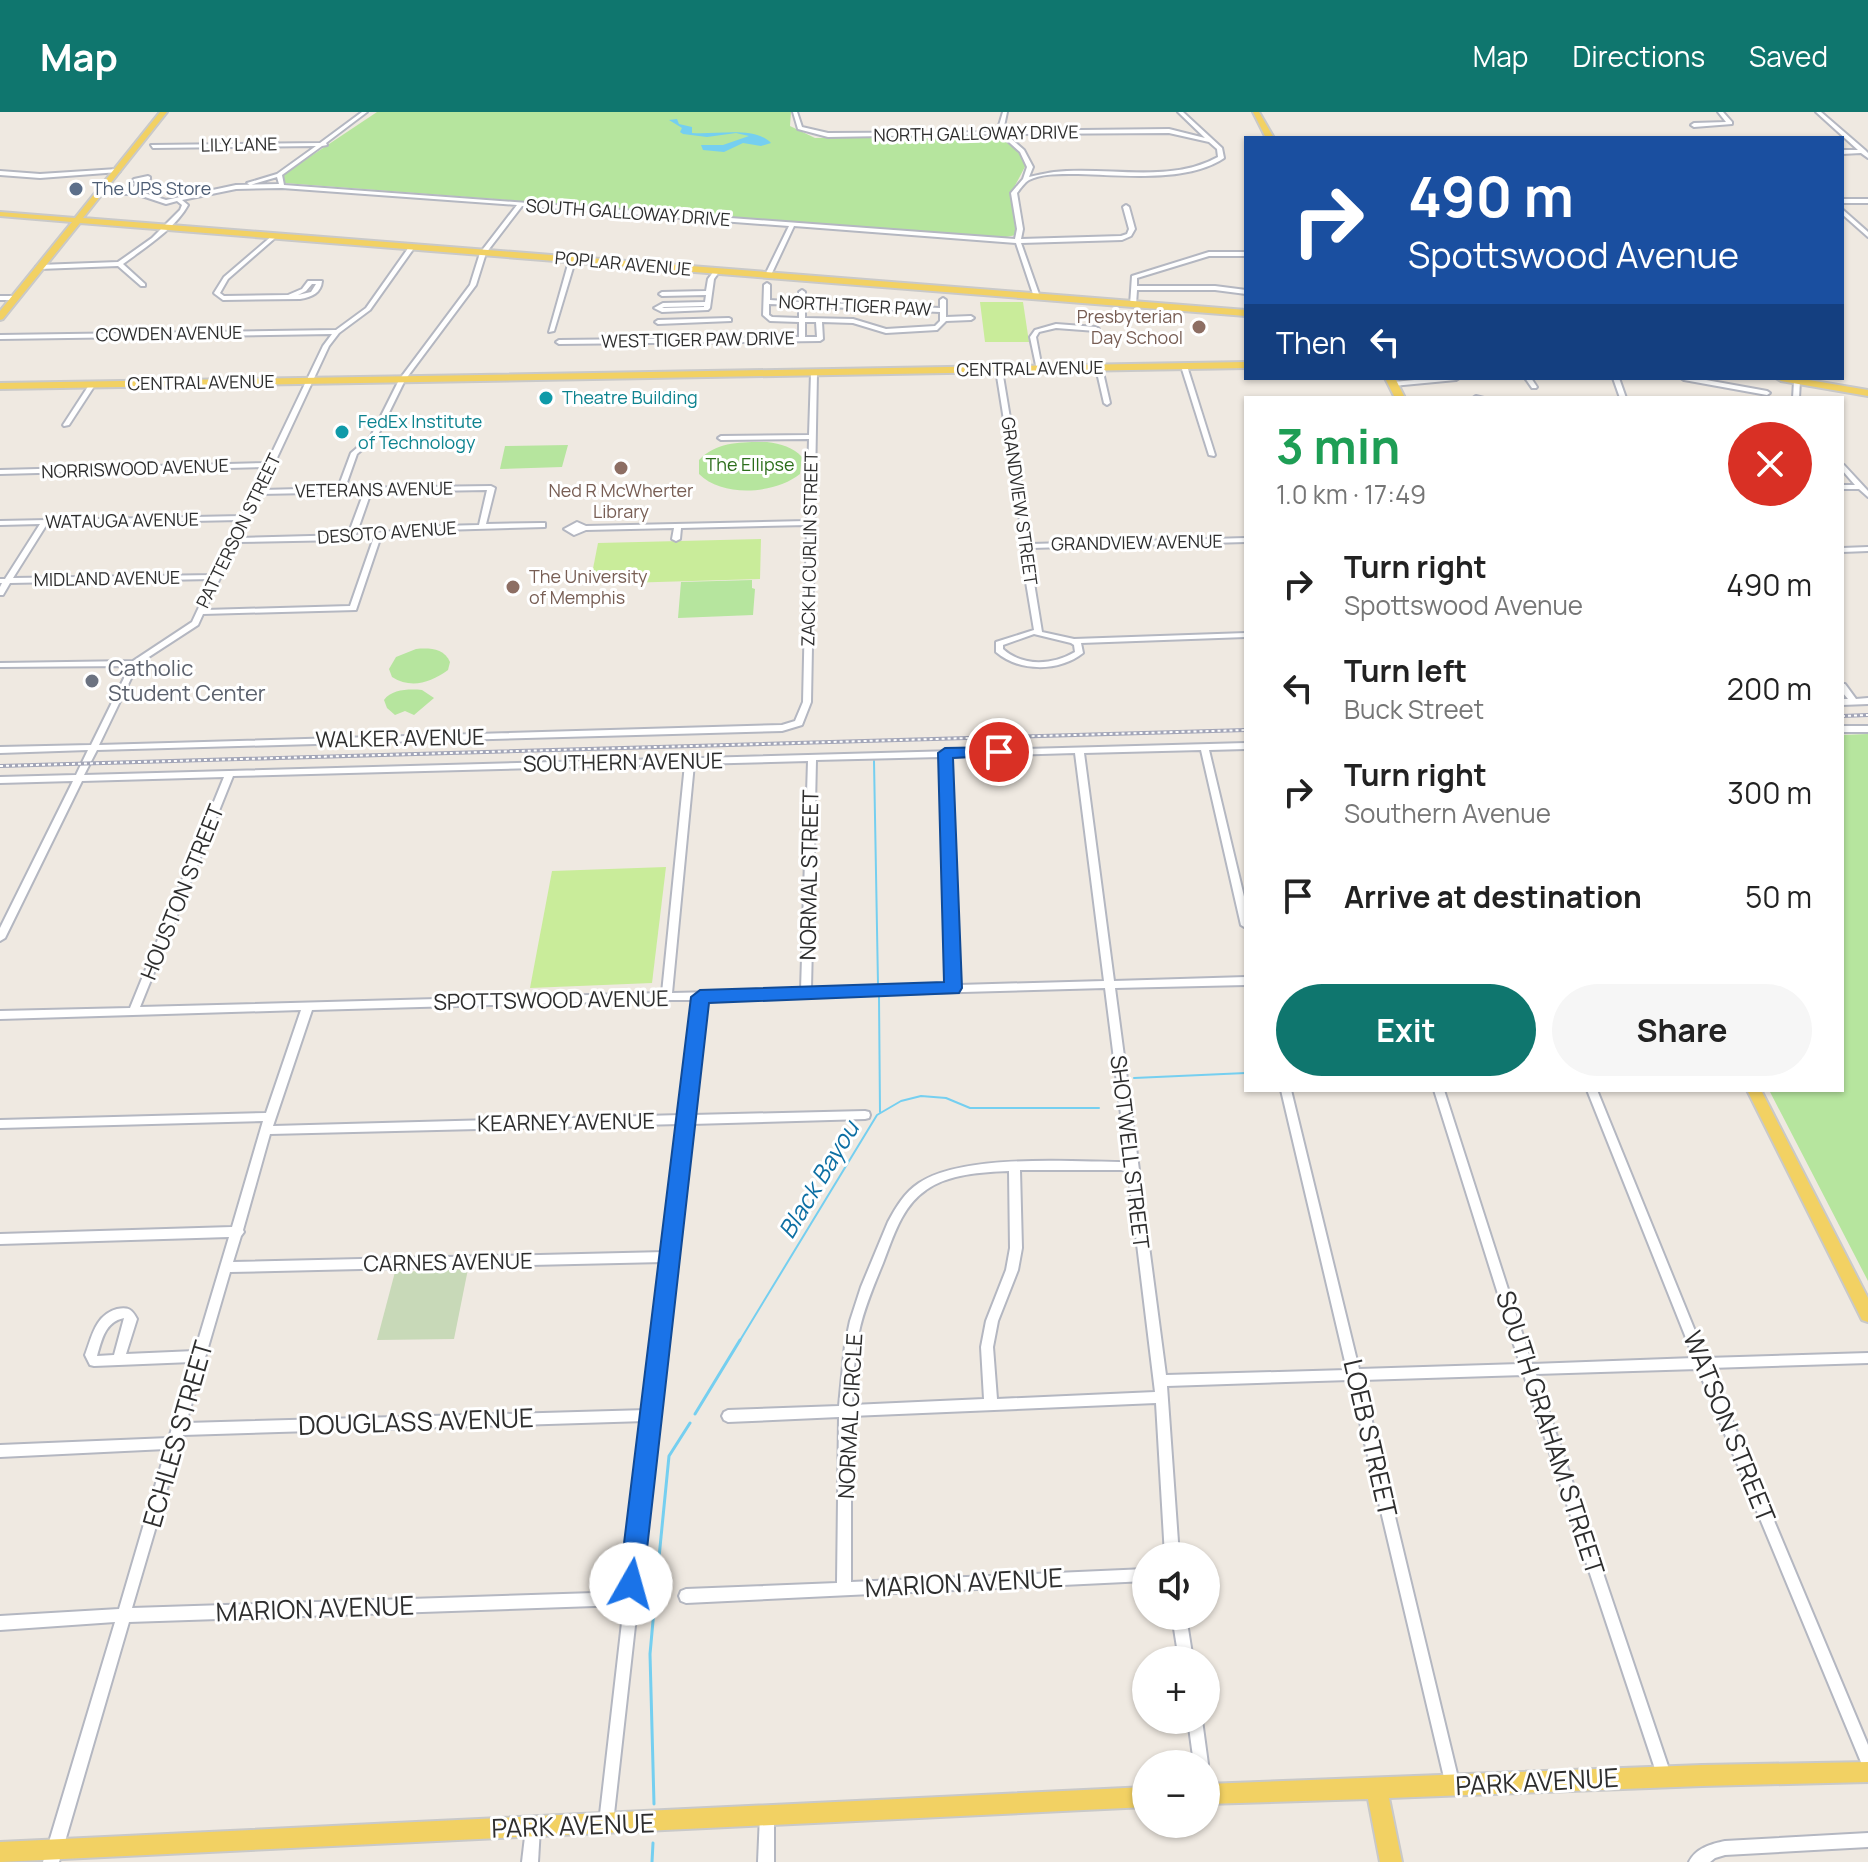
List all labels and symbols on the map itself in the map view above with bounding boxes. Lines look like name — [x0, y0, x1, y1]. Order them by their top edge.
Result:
street label: NORTH GALLOWAY DRIVE — [873, 119, 1079, 147]
street label: LILY LANE — [200, 131, 278, 157]
place label: The UPS Store — [92, 176, 211, 200]
marker: The UPS Store — [67, 180, 85, 198]
street label: SOUTH GALLOWAY DRIVE — [525, 193, 731, 231]
street label: POPLAR AVENUE — [554, 245, 692, 281]
street label: NORTH TIGER PAW — [778, 289, 932, 321]
place label: Presbyterian Day School — [1077, 304, 1183, 349]
marker: Presbyterian Day School — [1190, 318, 1208, 336]
street label: COWDEN AVENUE — [95, 320, 243, 346]
street label: WEST TIGER PAW DRIVE — [601, 325, 795, 353]
street label: CENTRAL AVENUE — [956, 355, 1104, 381]
street label: CENTRAL AVENUE — [127, 369, 275, 395]
place label: Theatre Building — [562, 385, 698, 409]
marker: Theatre Building — [537, 389, 555, 407]
place label: FedEx Institute of Technology — [358, 409, 482, 454]
street label: GRANDVIEW STREET — [996, 415, 1044, 587]
marker: FedEx Institute of Technology — [333, 423, 351, 441]
street label: PATTERSON STREET — [190, 449, 286, 612]
street label: ZACK H CURLIN STREET — [795, 451, 823, 647]
park label: The Ellipse — [706, 452, 794, 476]
street label: NORRISWOOD AVENUE — [41, 453, 229, 483]
marker: Ned R McWherter Library — [612, 459, 630, 477]
street label: VETERANS AVENUE — [295, 476, 453, 502]
place label: Ned R McWherter Library — [548, 478, 694, 523]
street label: WATAUGA AVENUE — [45, 507, 199, 533]
street label: DESOTO AVENUE — [317, 515, 457, 549]
street label: GRANDVIEW AVENUE — [1051, 529, 1223, 555]
place label: The University of Memphis — [529, 564, 648, 609]
street label: MIDLAND AVENUE — [34, 565, 180, 591]
marker: The University of Memphis — [504, 578, 522, 596]
place label: Catholic Student Center — [108, 653, 266, 708]
marker: Catholic Student Center — [83, 672, 101, 690]
pin — [965, 718, 1033, 786]
street label: WALKER AVENUE — [315, 722, 485, 754]
street label: SOUTHERN AVENUE — [523, 745, 723, 779]
street label: NORMAL STREET — [793, 789, 825, 961]
street label: HOUSTON STREET — [133, 800, 231, 984]
street label: SPOTTSWOOD AVENUE — [433, 983, 669, 1017]
street label: SHOTWELL STREET — [1103, 1053, 1157, 1251]
street label: KEARNEY AVENUE — [477, 1105, 655, 1139]
water label: Black Bayou — [770, 1113, 867, 1244]
street label: CARNES AVENUE — [363, 1246, 533, 1278]
street label: SOUTH GRAHAM STREET — [1488, 1286, 1614, 1580]
street label: WATSON STREET — [1675, 1325, 1785, 1528]
street label: NORMAL CIRCLE — [831, 1332, 869, 1500]
street label: ECHLES STREET — [133, 1336, 221, 1531]
street label: LOEB STREET — [1335, 1355, 1407, 1521]
street label: DOUGLASS AVENUE — [298, 1399, 534, 1443]
position arrow — [589, 1542, 673, 1626]
street label: MARION AVENUE — [864, 1559, 1064, 1605]
street label: MARION AVENUE — [215, 1587, 415, 1629]
street label: PARK AVENUE — [1454, 1759, 1619, 1803]
street label: PARK AVENUE — [491, 1804, 655, 1846]

